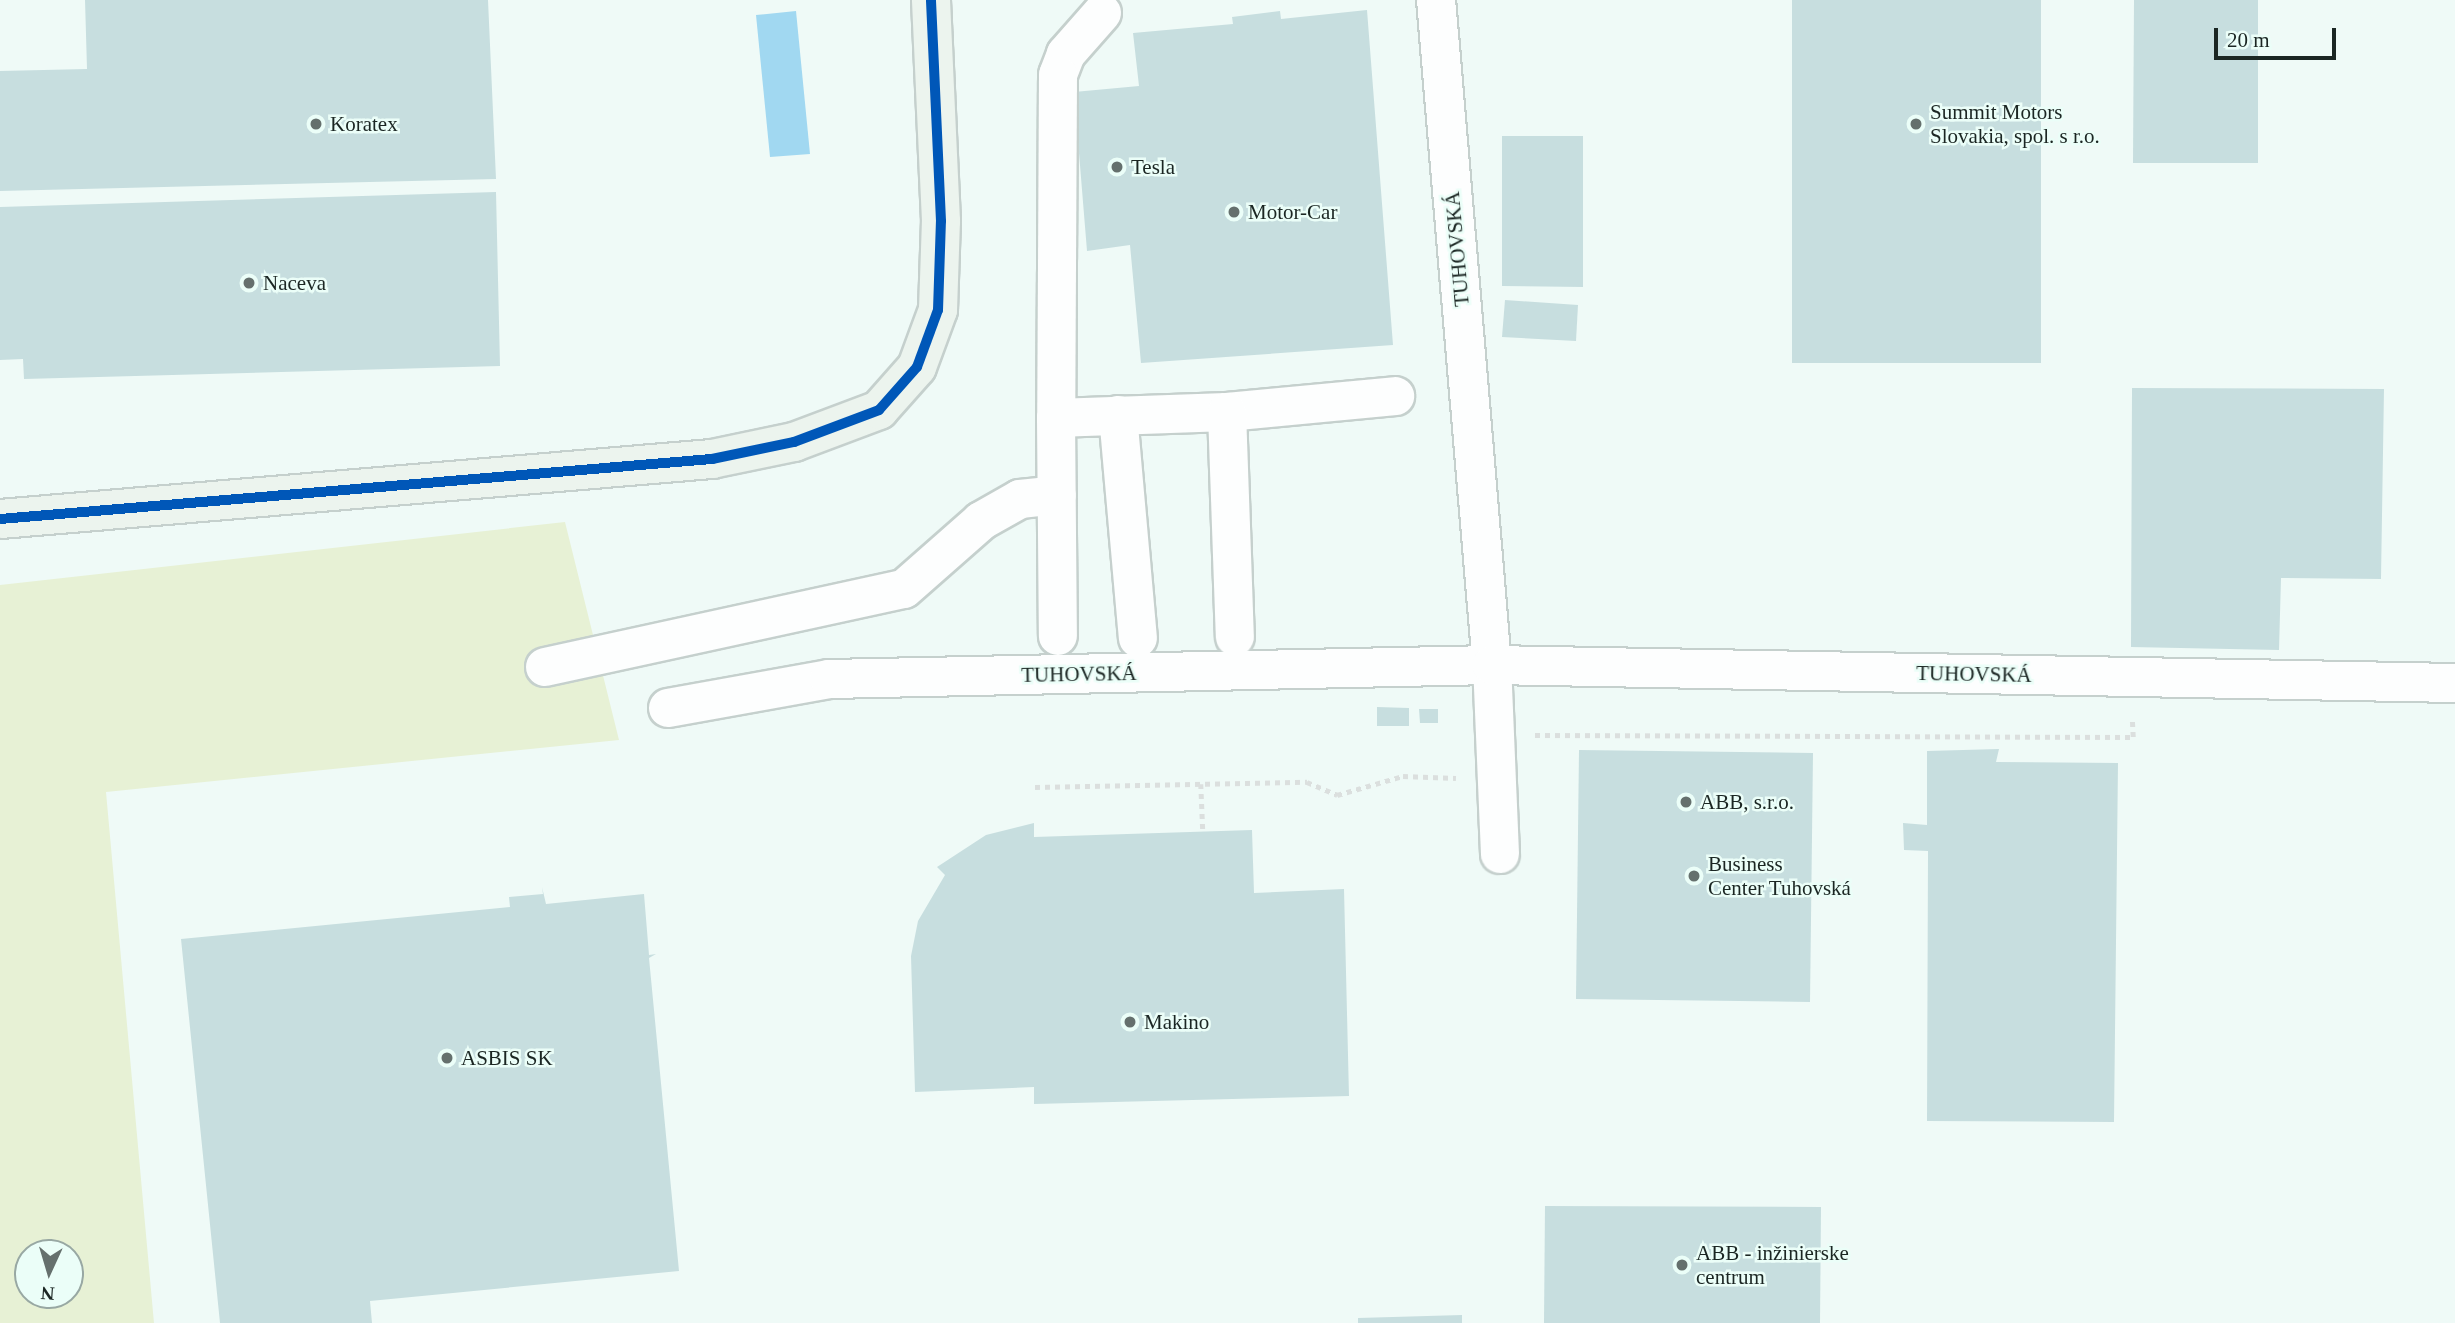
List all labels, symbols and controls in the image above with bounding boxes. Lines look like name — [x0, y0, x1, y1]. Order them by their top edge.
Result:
scale bar — [2217, 14, 2340, 58]
text: 20 m — [2227, 28, 2270, 52]
place label: Summit Motors Slovakia, spol. s r.o. — [1930, 99, 2100, 149]
place label: Koratex — [330, 111, 398, 137]
marker: Koratex — [308, 116, 324, 132]
marker: Summit Motors Slovakia, spol. s r.o. — [1908, 116, 1924, 132]
place label: Tesla — [1131, 154, 1175, 180]
marker: Tesla — [1109, 159, 1125, 175]
street label: TUHOVSKÁ — [1439, 190, 1475, 308]
place label: Motor-Car — [1248, 199, 1337, 225]
marker: Motor-Car — [1226, 204, 1242, 220]
place label: Naceva — [263, 270, 326, 296]
marker: Naceva — [241, 275, 257, 291]
street label: TUHOVSKÁ — [1021, 660, 1137, 688]
street label: TUHOVSKÁ — [1916, 660, 2032, 688]
place label: ABB, s.r.o. — [1700, 789, 1794, 815]
marker: ABB, s.r.o. — [1678, 794, 1694, 810]
place label: Business Center Tuhovská — [1708, 851, 1851, 901]
marker: Business Center Tuhovská — [1686, 868, 1702, 884]
place label: Makino — [1144, 1009, 1209, 1035]
marker: Makino — [1122, 1014, 1138, 1030]
place label: ASBIS SK — [461, 1045, 553, 1071]
marker: ASBIS SK — [439, 1050, 455, 1066]
north arrow — [14, 1239, 84, 1309]
place label: ABB - inžinierske centrum — [1696, 1240, 1849, 1290]
marker: ABB - inžinierske centrum — [1674, 1257, 1690, 1273]
text: N — [40, 1282, 55, 1304]

